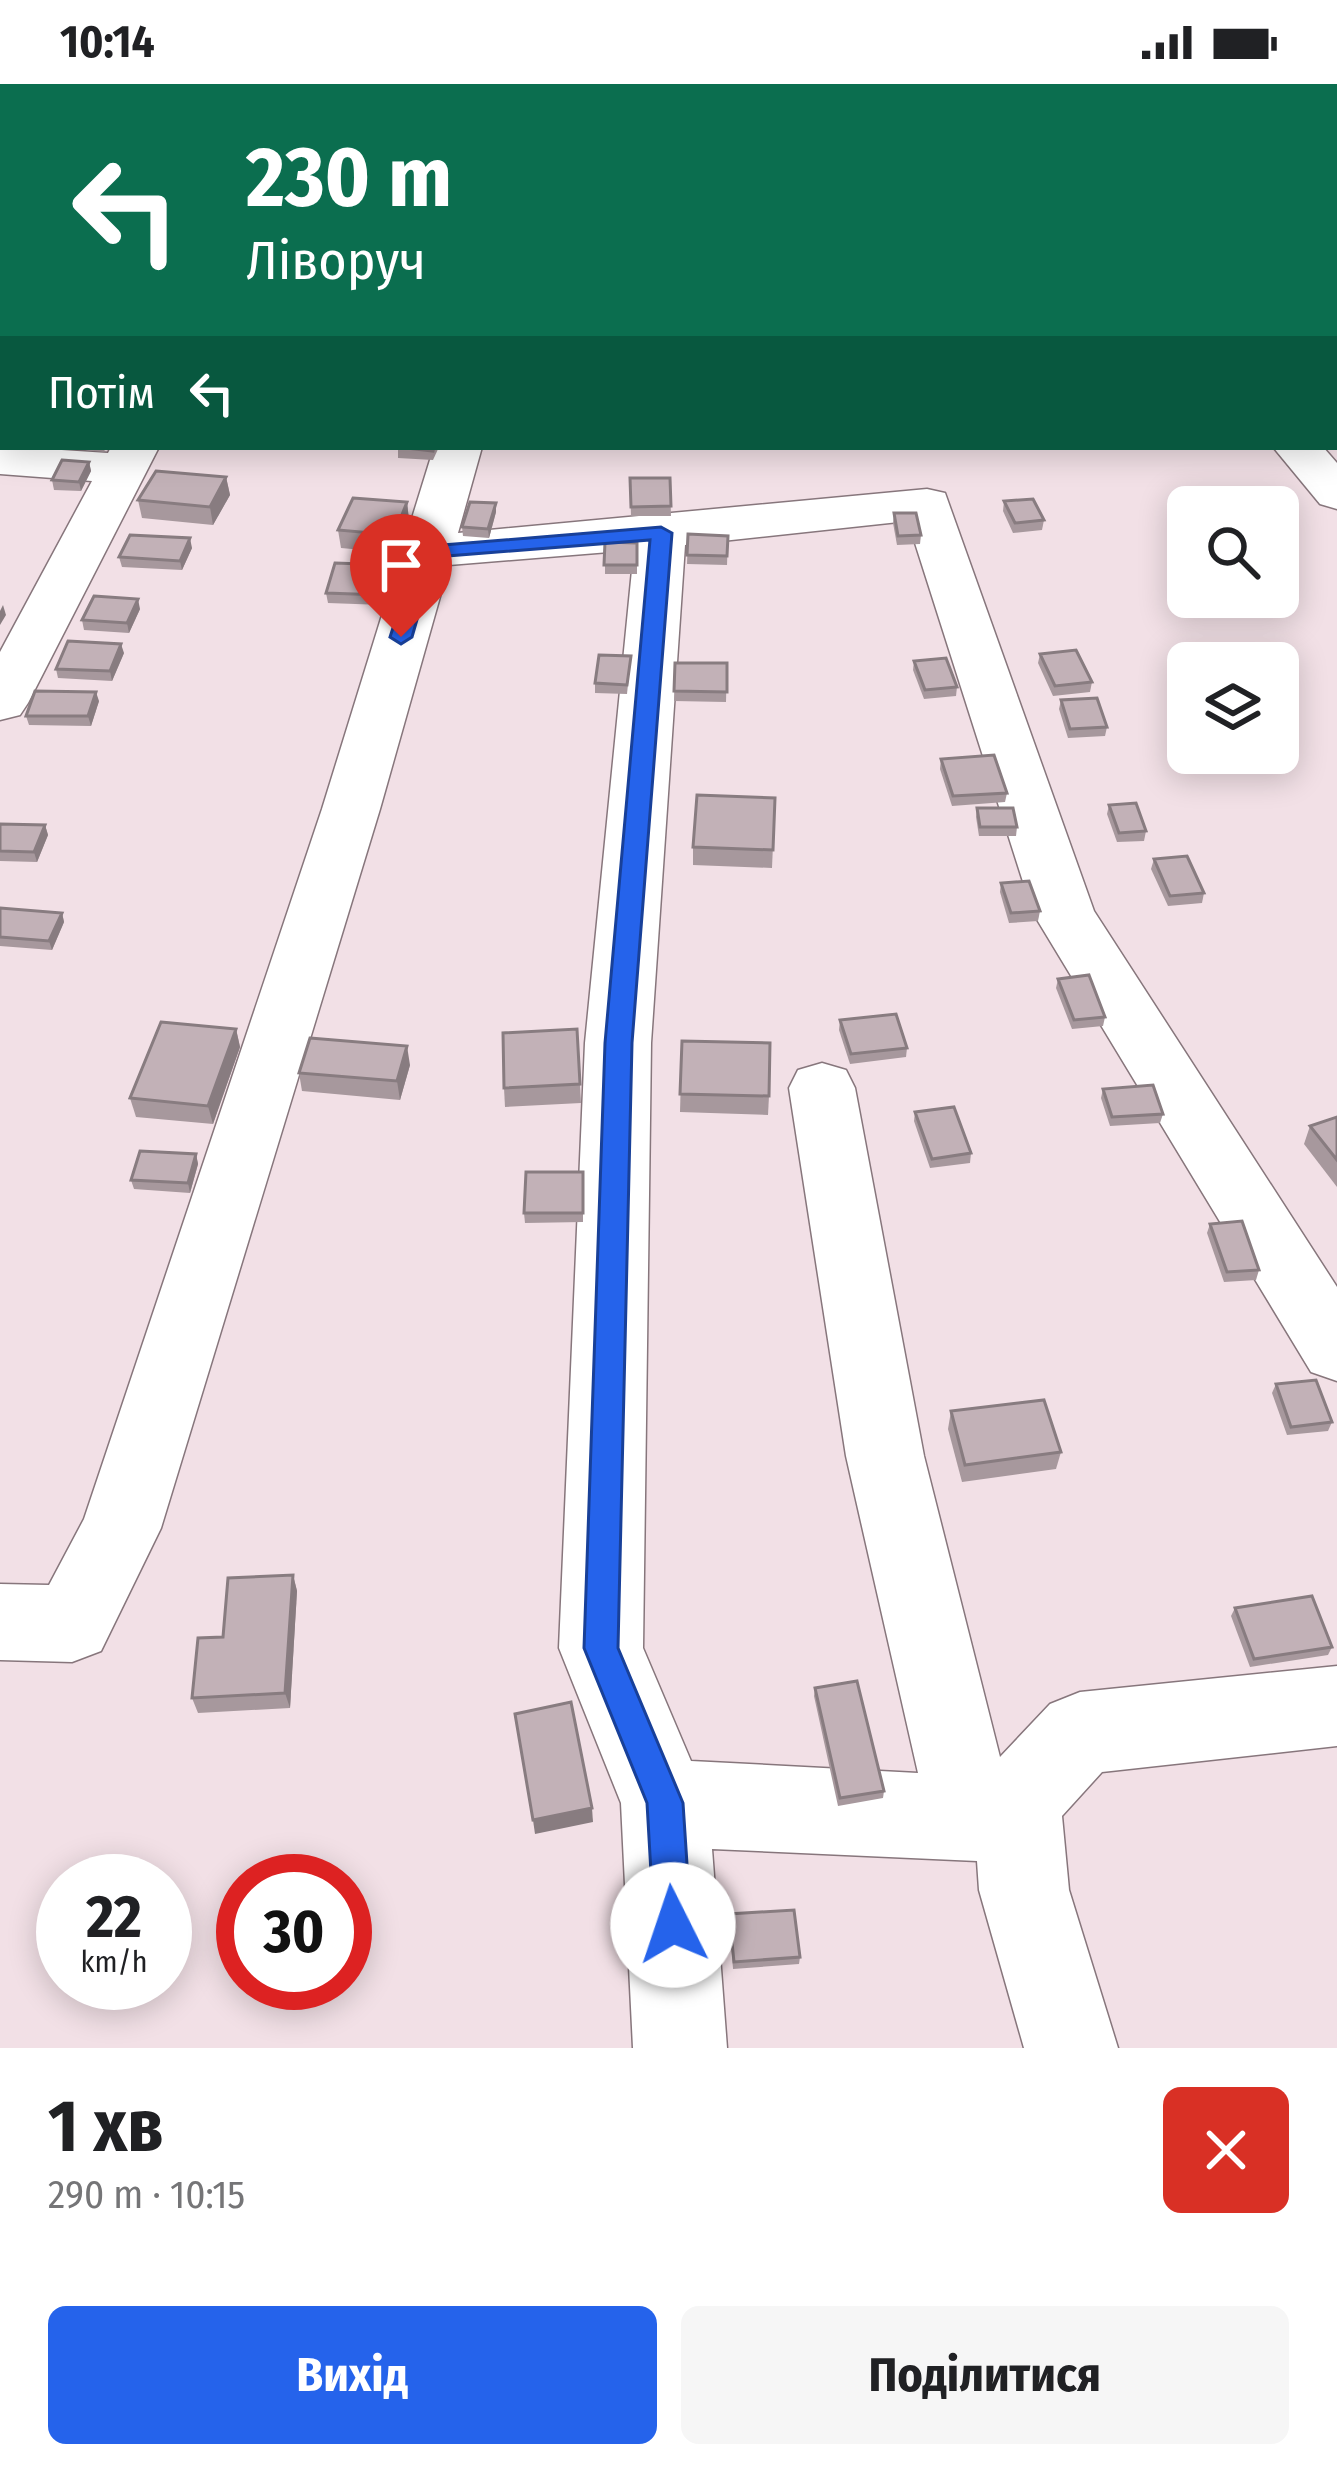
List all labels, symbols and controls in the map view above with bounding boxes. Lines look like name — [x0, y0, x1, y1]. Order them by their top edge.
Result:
text: 10:14 — [60, 15, 155, 69]
text: 230 m — [246, 127, 452, 228]
icon: left — [48, 132, 204, 288]
text: Ліворуч — [246, 229, 426, 293]
icon: left — [179, 360, 245, 426]
text: Потім — [48, 366, 155, 420]
map controls — [1167, 486, 1299, 774]
button: search — [1167, 486, 1299, 618]
pin — [350, 514, 452, 637]
icon: arrive — [368, 532, 434, 598]
button: layers — [1167, 642, 1299, 774]
speed limit sign: 30 — [216, 1854, 372, 2010]
position arrow — [610, 1862, 736, 1988]
text: 22 — [86, 1881, 142, 1953]
text: km/h — [81, 1944, 147, 1980]
text: 1 хв — [48, 2084, 164, 2170]
button: close — [1163, 2087, 1289, 2213]
text: 290 m · 10:15 — [48, 2172, 245, 2218]
button: Вихід — [48, 2306, 657, 2444]
button: Поділитися — [681, 2306, 1289, 2444]

